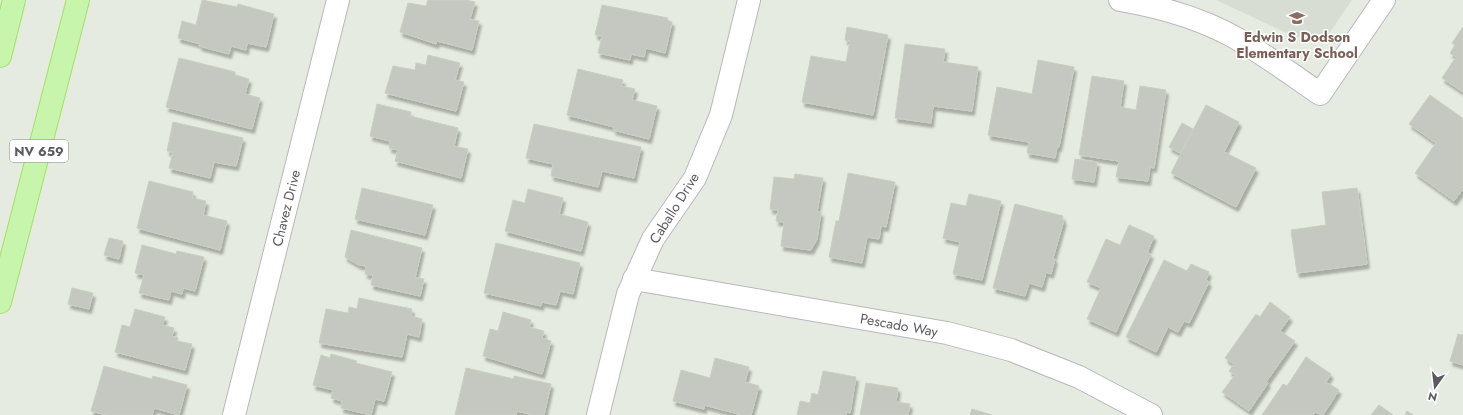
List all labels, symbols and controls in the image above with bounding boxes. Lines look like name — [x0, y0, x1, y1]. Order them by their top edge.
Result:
school or university icon: Edwin S Dodson Elementary School — [1288, 9, 1306, 27]
place label: Edwin S Dodson Elementary School — [1236, 27, 1358, 63]
road number: NV 659 — [10, 140, 68, 162]
street label: Chavez Drive — [267, 168, 305, 248]
street label: Caballo Drive — [644, 169, 704, 247]
street label: Pescado Way — [859, 308, 940, 342]
north arrow — [1415, 367, 1455, 407]
text: N — [1426, 388, 1439, 406]

